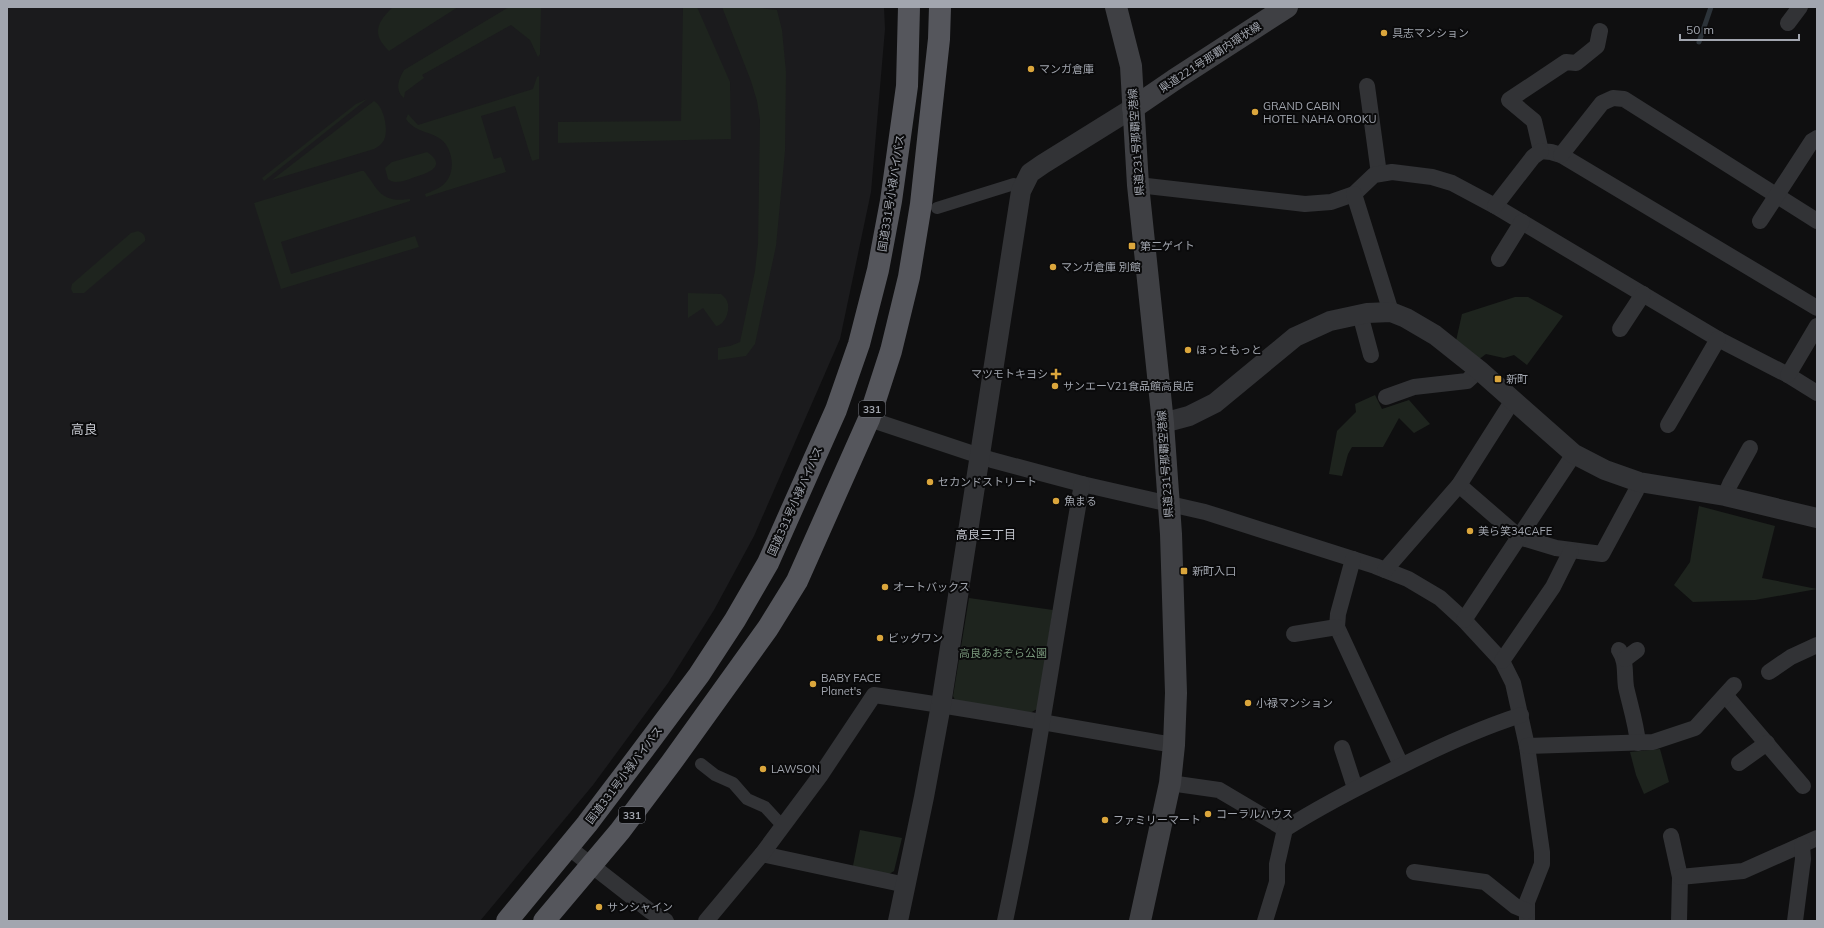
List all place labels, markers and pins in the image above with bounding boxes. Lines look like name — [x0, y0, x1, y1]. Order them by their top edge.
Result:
place label: 具志マンション — [1392, 26, 1469, 40]
marker: 具志マンション — [1379, 28, 1389, 38]
place label: マンガ倉庫 — [1039, 62, 1094, 76]
marker: マンガ倉庫 — [1026, 64, 1036, 74]
place label: GRAND CABIN HOTEL NAHA OROKU — [1263, 99, 1377, 126]
marker: GRAND CABIN HOTEL NAHA OROKU — [1250, 107, 1260, 117]
place label: 第二ゲイト — [1140, 239, 1195, 253]
marker: 第二ゲイト — [1127, 241, 1137, 251]
place label: マンガ倉庫 別館 — [1061, 260, 1141, 274]
marker: マンガ倉庫 別館 — [1048, 262, 1058, 272]
place label: ほっともっと — [1196, 343, 1262, 357]
marker: ほっともっと — [1183, 345, 1193, 355]
place label: マツモトキヨシ — [971, 367, 1048, 381]
marker: マツモトキヨシ — [1051, 369, 1061, 379]
place label: 新町 — [1506, 372, 1528, 386]
marker: 新町 — [1493, 374, 1503, 384]
place label: サンエーV21食品館高良店 — [1063, 379, 1194, 393]
marker: サンエーV21食品館高良店 — [1050, 381, 1060, 391]
place label: セカンドストリート — [938, 475, 1037, 489]
marker: セカンドストリート — [925, 477, 935, 487]
place label: 魚まる — [1064, 494, 1097, 508]
marker: 魚まる — [1051, 496, 1061, 506]
place label: 美ら笑34CAFE — [1478, 524, 1552, 538]
marker: 美ら笑34CAFE — [1465, 526, 1475, 536]
place label: 新町入口 — [1192, 564, 1236, 578]
marker: 新町入口 — [1179, 566, 1189, 576]
place label: オートバックス — [893, 580, 970, 594]
marker: オートバックス — [880, 582, 890, 592]
place label: ビッグワン — [888, 631, 943, 645]
marker: ビッグワン — [875, 633, 885, 643]
place label: BABY FACE Planet's — [821, 671, 881, 698]
marker: BABY FACE Planet's — [808, 679, 818, 689]
place label: 小禄マンション — [1256, 696, 1333, 710]
marker: 小禄マンション — [1243, 698, 1253, 708]
place label: LAWSON — [771, 762, 820, 776]
marker: LAWSON — [758, 764, 768, 774]
place label: コーラルハウス — [1216, 807, 1293, 821]
marker: コーラルハウス — [1203, 809, 1213, 819]
place label: ファミリーマート — [1113, 813, 1201, 827]
marker: ファミリーマート — [1100, 815, 1110, 825]
place label: サンシャイン — [607, 900, 673, 914]
marker: サンシャイン — [594, 902, 604, 912]

